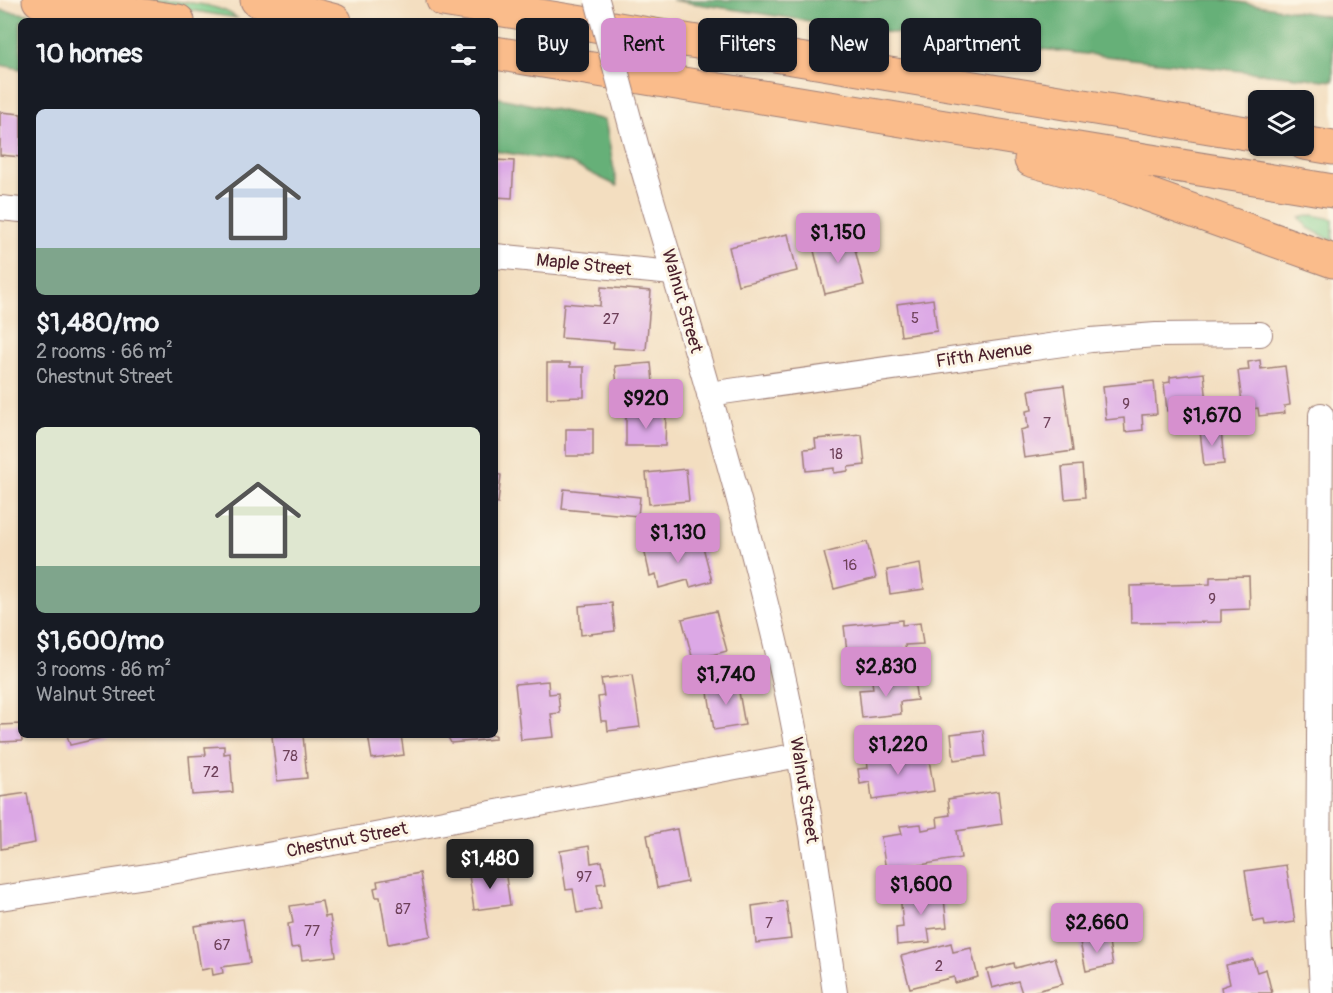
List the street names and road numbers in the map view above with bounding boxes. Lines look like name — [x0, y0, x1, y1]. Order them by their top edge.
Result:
street label: Walnut Street — [656, 246, 708, 356]
street label: Maple Street — [535, 249, 634, 282]
street label: Fifth Avenue — [935, 337, 1033, 373]
street label: Walnut Street — [784, 735, 824, 845]
street label: Chestnut Street — [284, 817, 410, 863]

